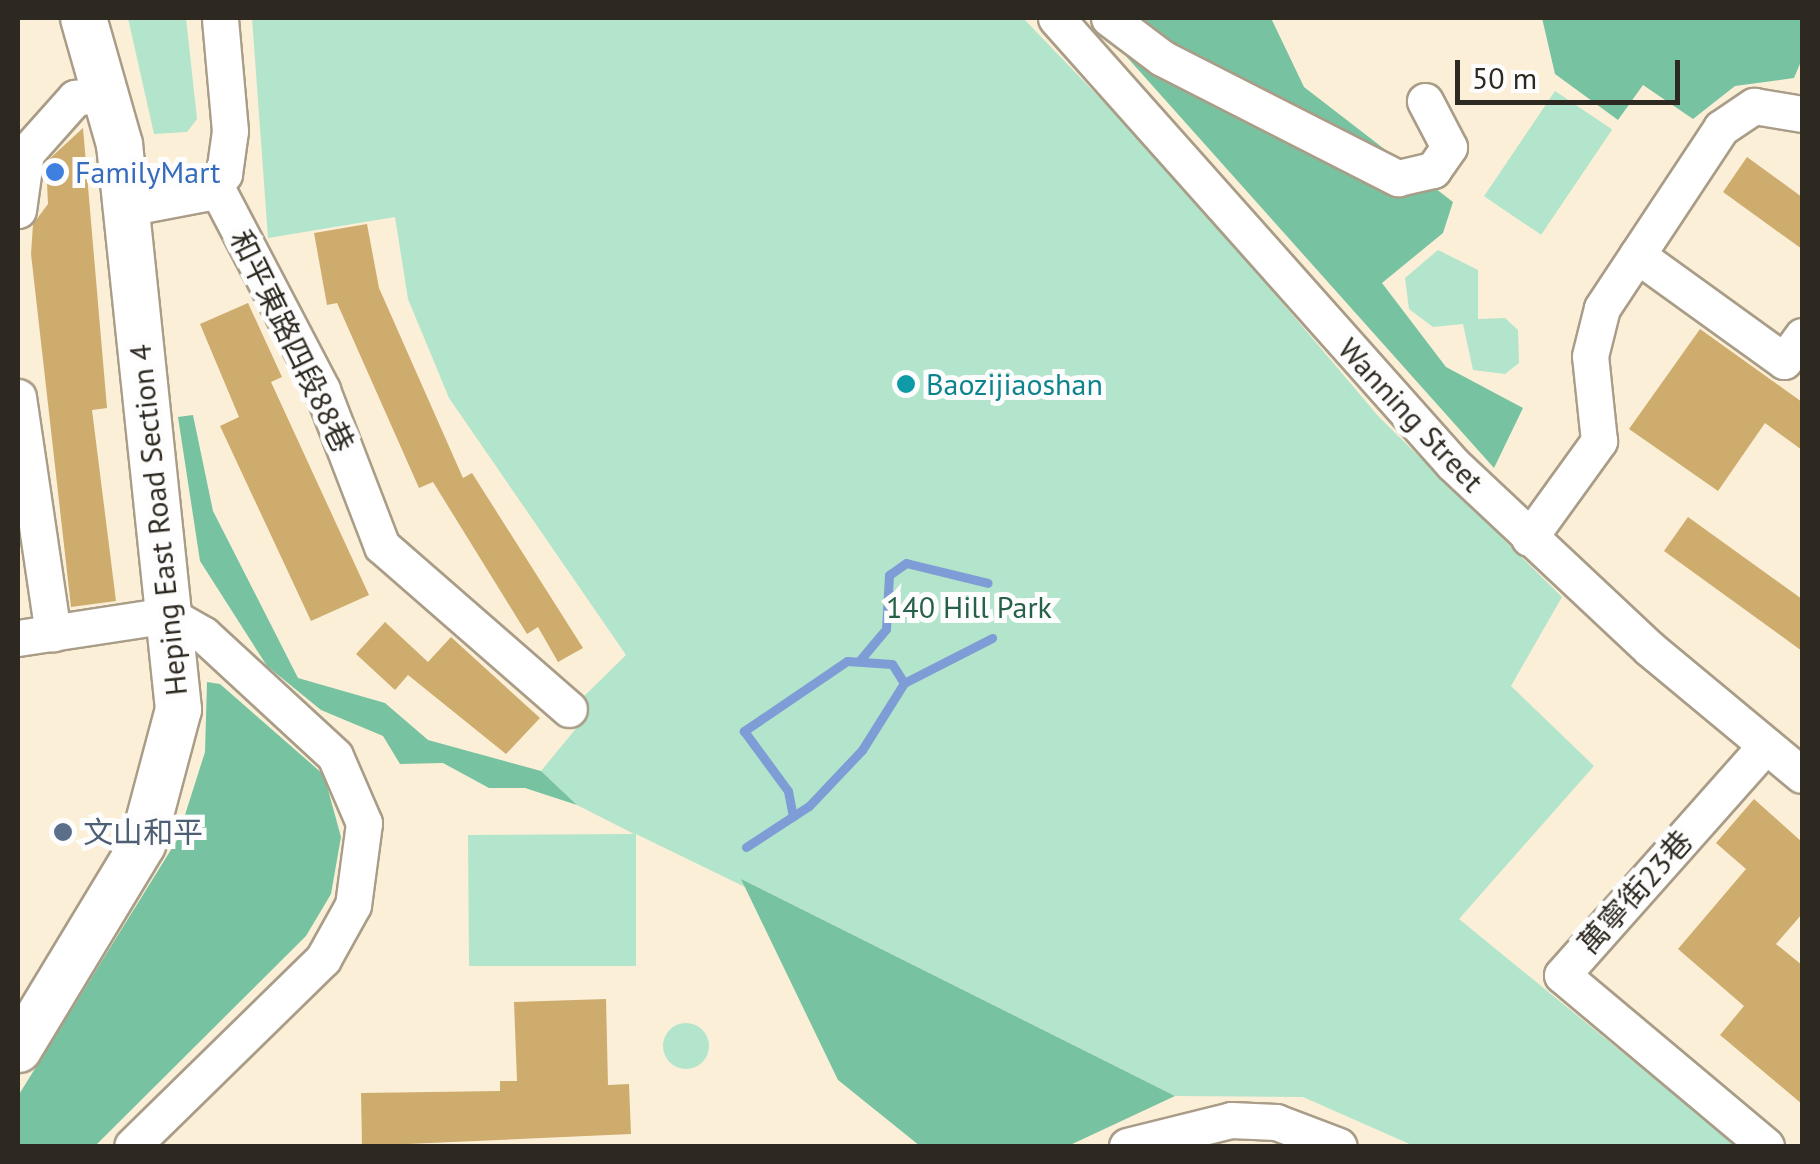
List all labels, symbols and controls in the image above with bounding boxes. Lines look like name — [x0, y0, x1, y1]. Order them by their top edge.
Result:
scale bar — [1460, 40, 1685, 102]
text: 50 m — [1472, 58, 1537, 97]
place label: FamilyMart — [75, 154, 220, 190]
marker: FamilyMart — [44, 161, 66, 183]
street label: 和平東路四段88巷 — [223, 224, 361, 458]
street label: Wanning Street — [1331, 331, 1491, 499]
street label: Heping East Road Section 4 — [122, 343, 194, 697]
place label: Baozijiaoshan — [926, 366, 1103, 402]
marker: Baozijiaoshan — [895, 373, 917, 395]
park label: 140 Hill Park — [886, 589, 1052, 625]
place label: 文山和平 — [83, 814, 203, 850]
marker: 文山和平 — [52, 821, 74, 843]
street label: 萬寧街23巷 — [1571, 823, 1699, 961]

